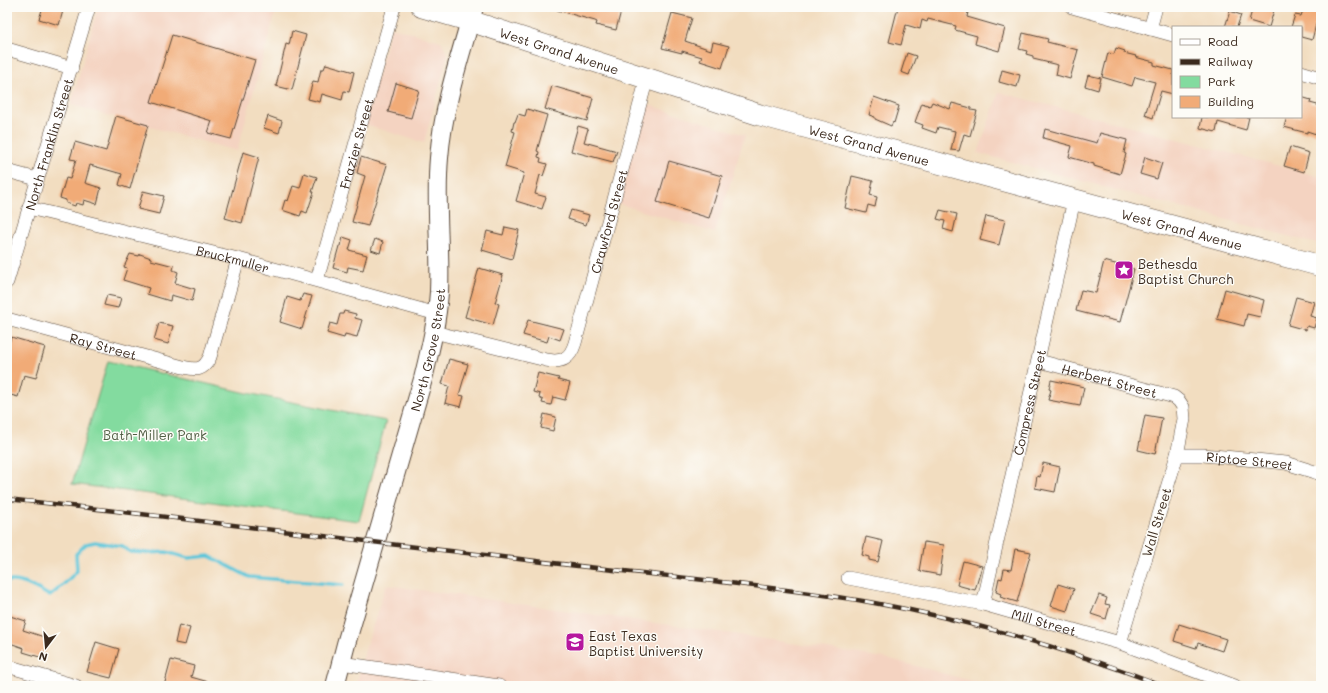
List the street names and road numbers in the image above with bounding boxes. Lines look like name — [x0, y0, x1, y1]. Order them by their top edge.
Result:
street label: West Grand Avenue — [498, 23, 621, 77]
street label: North Franklin Street — [20, 76, 76, 212]
street label: Frazier Street — [335, 96, 376, 191]
street label: West Grand Avenue — [807, 120, 932, 169]
street label: Crawford Street — [586, 167, 630, 275]
street label: West Grand Avenue — [1120, 204, 1245, 253]
street label: Bruckmuller — [195, 241, 271, 276]
street label: North Grove Street — [406, 288, 448, 413]
street label: Ray Street — [68, 328, 139, 363]
street label: Compress Street — [1008, 347, 1049, 457]
street label: Herbert Street — [1060, 359, 1159, 401]
street label: Riptoe Street — [1205, 447, 1296, 473]
street label: Wall Street — [1137, 485, 1175, 559]
street label: Mill Street — [1010, 604, 1079, 639]

